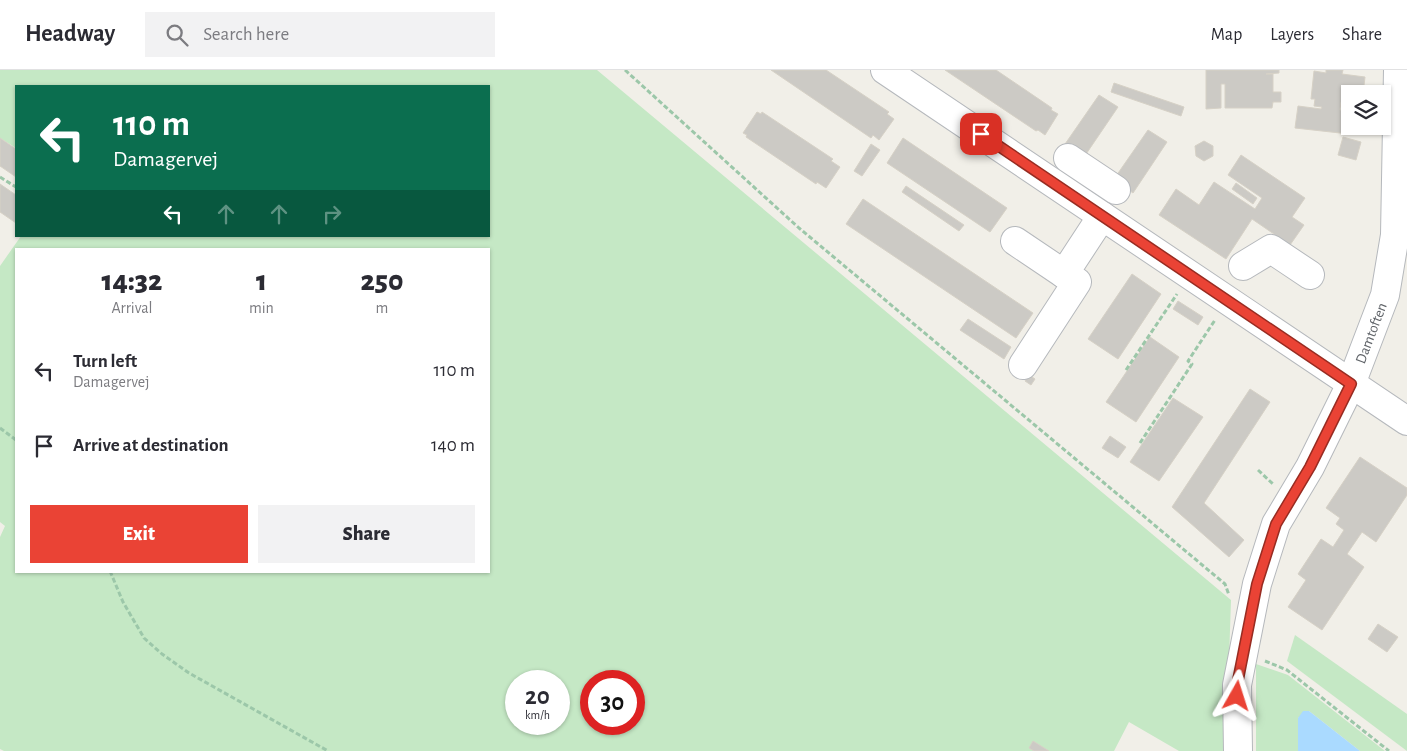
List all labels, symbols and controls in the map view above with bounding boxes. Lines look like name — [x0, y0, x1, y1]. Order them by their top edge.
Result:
search box — [145, 12, 495, 57]
icon: search — [163, 21, 191, 49]
text: Headway — [25, 22, 115, 46]
text: Search here — [203, 25, 289, 44]
text: Map — [1211, 26, 1242, 44]
text: Layers — [1270, 26, 1314, 44]
text: Share — [1342, 26, 1382, 44]
map controls — [1341, 85, 1391, 135]
button: layers — [1341, 85, 1391, 135]
icon: left — [30, 105, 95, 170]
text: 110 m — [113, 107, 190, 142]
pin — [960, 113, 1002, 155]
icon: arrive — [967, 120, 995, 148]
text: Damagervej — [113, 148, 218, 170]
icon: left — [159, 200, 187, 228]
icon: ahead — [212, 200, 240, 228]
icon: ahead — [265, 200, 293, 228]
icon: right — [318, 200, 346, 228]
text: 14:32 — [102, 266, 162, 296]
text: 1 — [256, 266, 267, 296]
text: 250 — [360, 266, 403, 296]
text: Arrival — [111, 300, 153, 316]
text: min — [249, 300, 274, 316]
text: m — [376, 300, 388, 316]
street label: Damtoften — [1353, 301, 1390, 366]
text: Turn left — [73, 352, 137, 371]
icon: left — [30, 357, 58, 385]
text: 110 m — [434, 361, 475, 380]
text: Damagervej — [73, 374, 149, 390]
icon: arrive — [30, 432, 58, 460]
text: Arrive at destination — [73, 436, 229, 455]
text: 140 m — [431, 436, 475, 455]
button: Exit — [30, 505, 248, 563]
button: Share — [258, 505, 475, 563]
position arrow — [1210, 669, 1262, 721]
speed limit sign: 30 — [580, 670, 645, 735]
text: 20 — [525, 684, 550, 709]
text: km/h — [525, 709, 550, 721]

